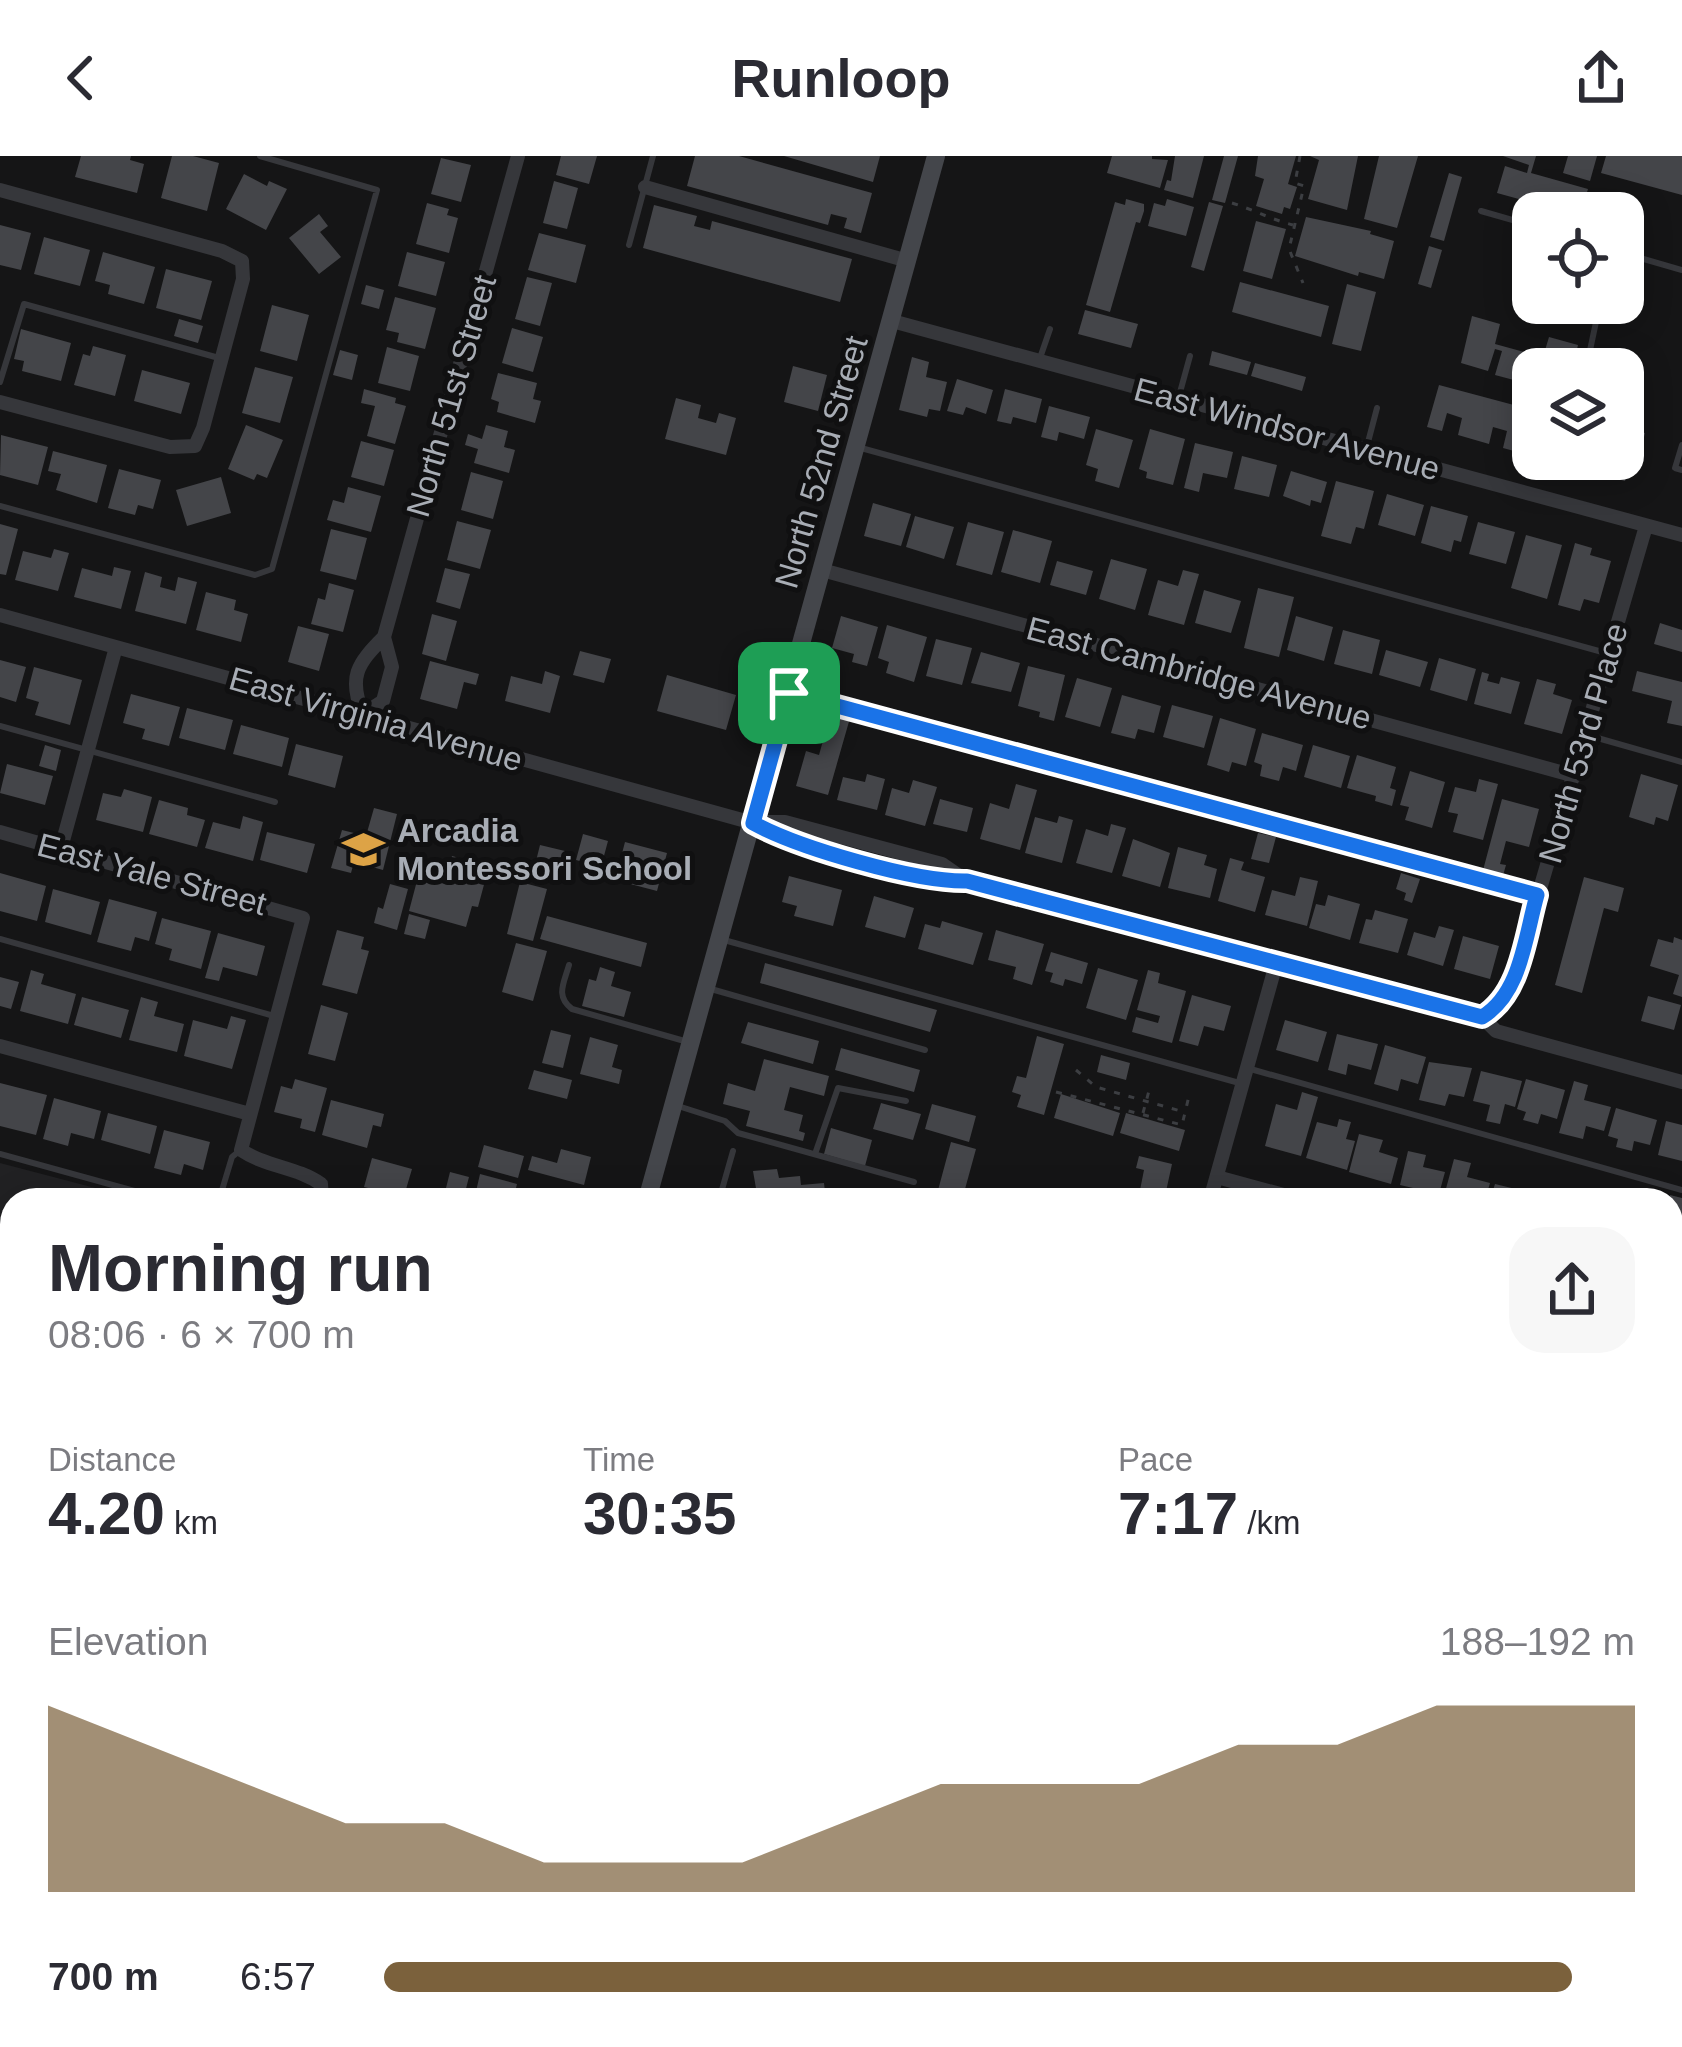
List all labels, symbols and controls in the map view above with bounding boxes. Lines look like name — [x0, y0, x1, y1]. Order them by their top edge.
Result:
icon: back — [48, 45, 114, 111]
icon: share — [1568, 45, 1634, 111]
text: Runloop — [732, 48, 950, 108]
map controls — [1512, 192, 1644, 480]
button: locate — [1512, 192, 1644, 324]
street label: North 51st Street — [399, 271, 503, 521]
street label: North 52nd Street — [767, 332, 875, 592]
button: layers — [1512, 348, 1644, 480]
street label: East Windsor Avenue — [1130, 370, 1444, 488]
street label: East Cambridge Avenue — [1023, 609, 1375, 737]
street label: North 53rd Place — [1531, 619, 1635, 867]
pin — [738, 642, 840, 744]
street label: East Virginia Avenue — [225, 659, 527, 779]
icon: arrive — [756, 660, 822, 726]
place label: Arcadia Montessori School — [397, 812, 692, 887]
street label: East Yale Street — [34, 826, 270, 922]
school or university icon: Arcadia Montessori School — [340, 826, 386, 872]
button: share — [1509, 1227, 1635, 1353]
text: Morning run — [48, 1231, 433, 1305]
text: 08:06 · 6 × 700 m — [48, 1313, 355, 1356]
text: Distance — [48, 1441, 176, 1478]
text: Time — [583, 1441, 655, 1478]
text: Pace — [1118, 1441, 1193, 1478]
text: 4.20 — [48, 1480, 165, 1547]
text: 30:35 — [583, 1480, 736, 1547]
text: 7:17 — [1118, 1480, 1238, 1547]
text: km — [165, 1504, 218, 1541]
text: /km — [1238, 1504, 1300, 1541]
text: Elevation — [48, 1620, 208, 1663]
text: 188–192 m — [1440, 1620, 1635, 1663]
text: 700 m — [48, 1955, 159, 1998]
text: 6:57 — [240, 1955, 316, 1998]

